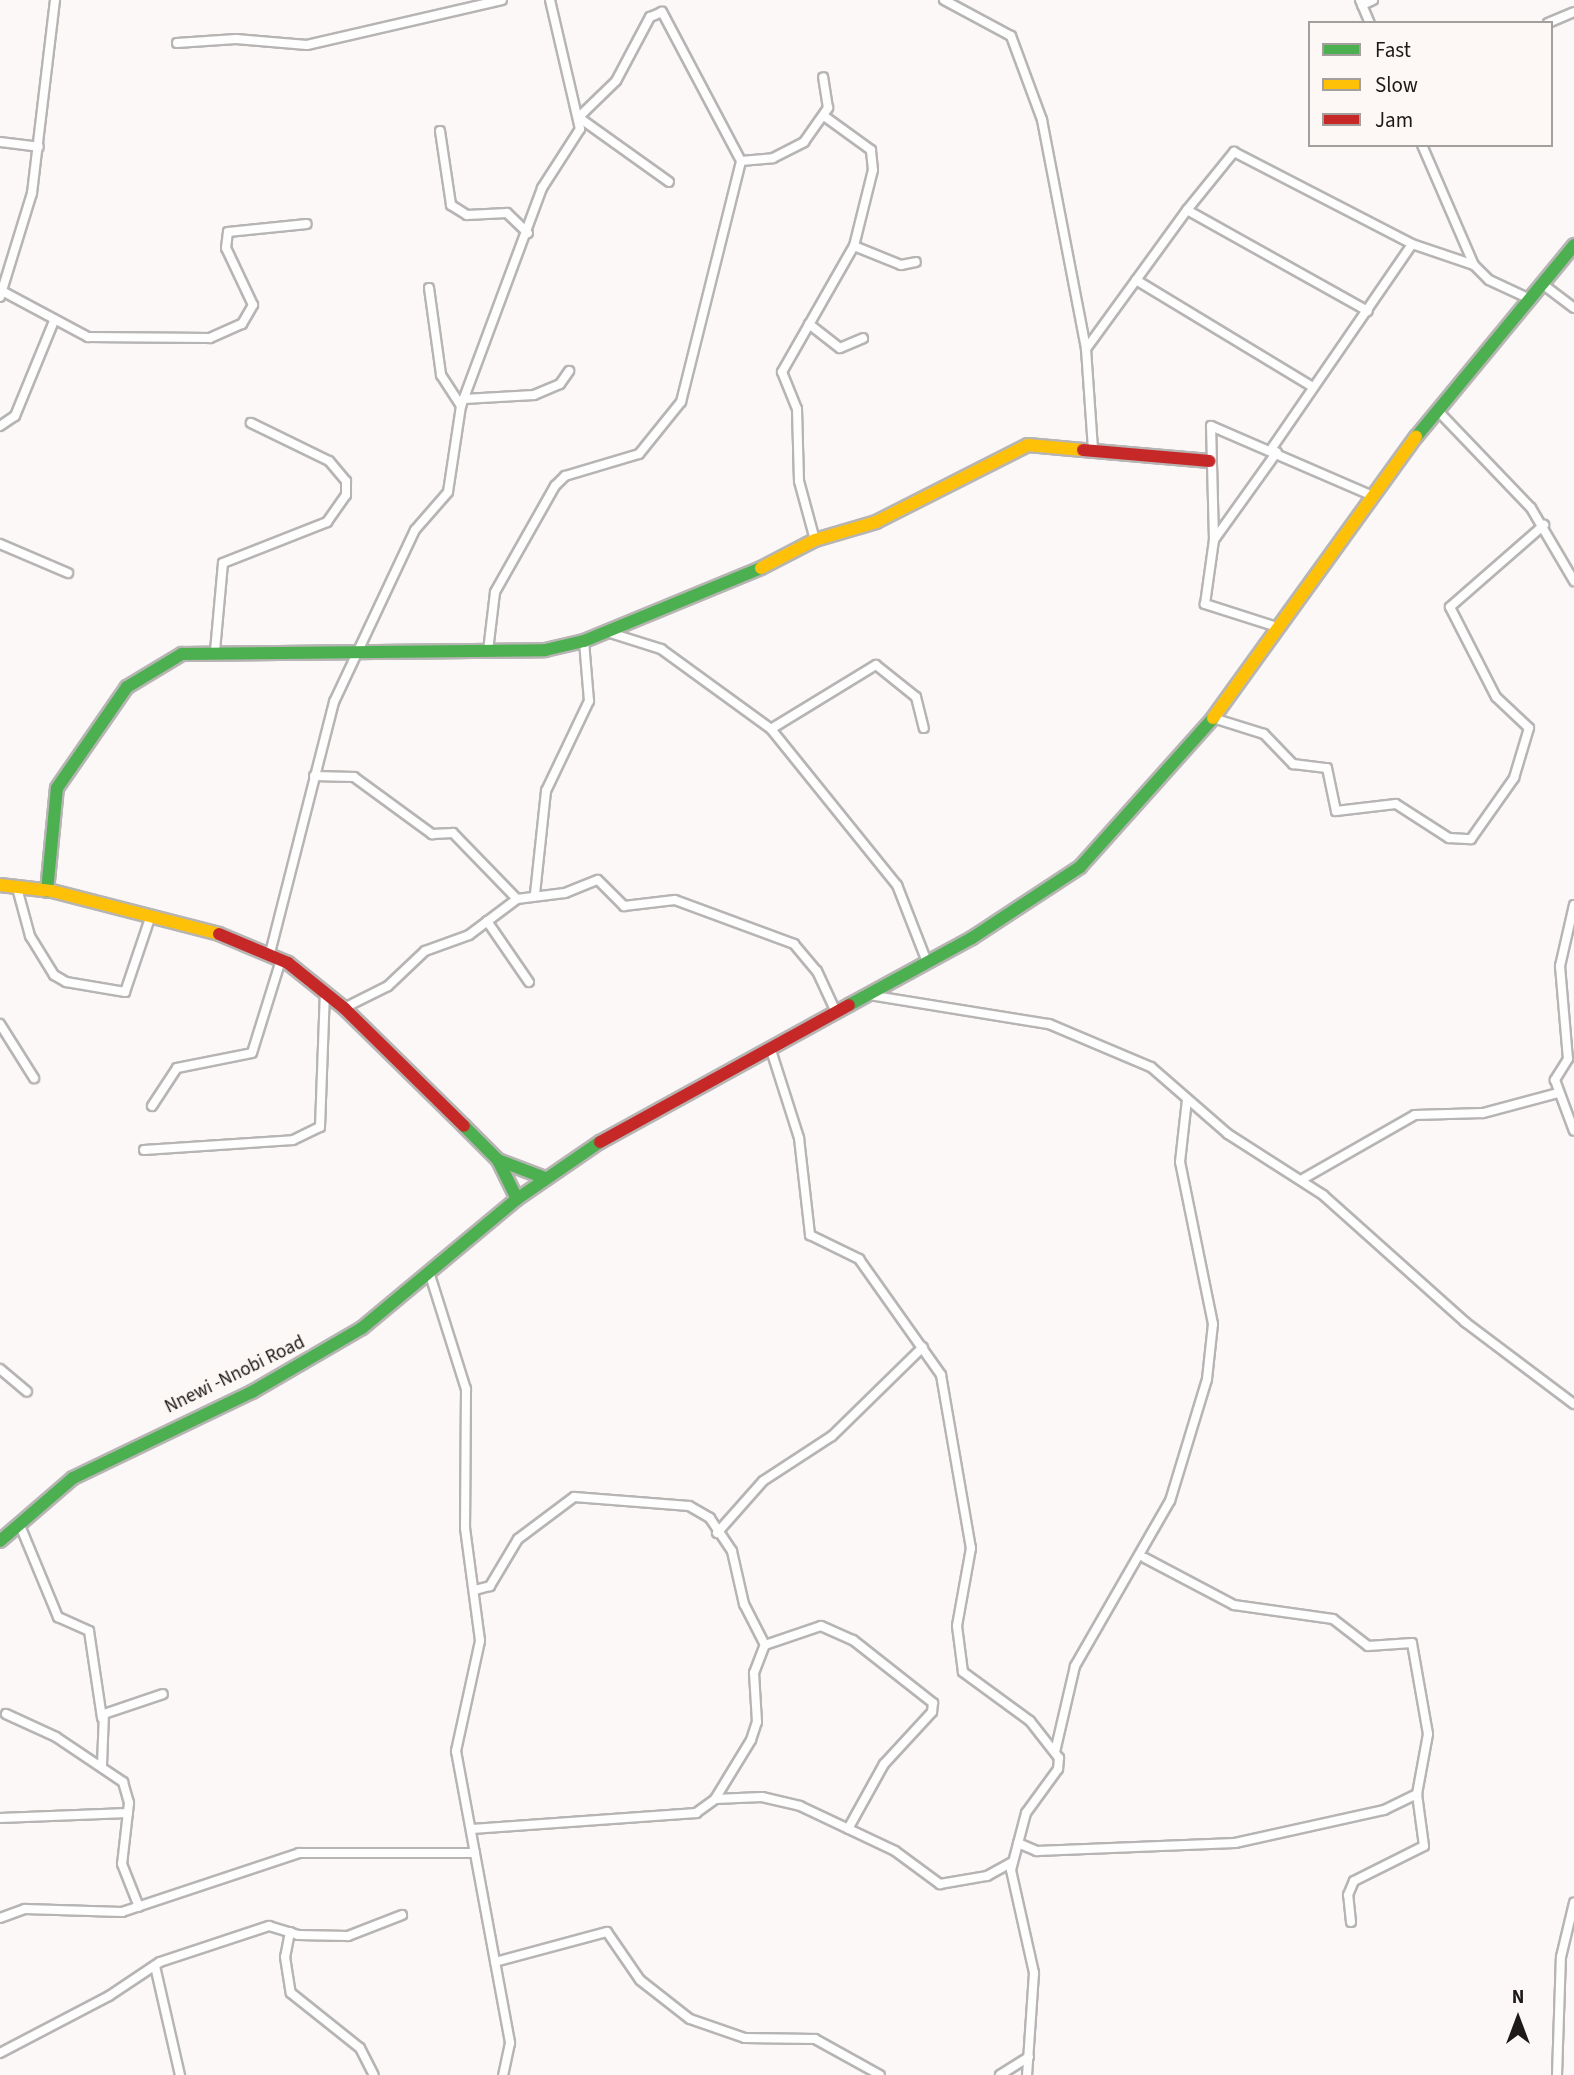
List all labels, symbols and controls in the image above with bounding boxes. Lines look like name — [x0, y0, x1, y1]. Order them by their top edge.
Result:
legend — [1308, 21, 1553, 147]
text: Fast — [1375, 35, 1411, 65]
text: Slow — [1375, 70, 1418, 100]
text: Jam — [1375, 105, 1413, 135]
street label: Nnewi -Nnobi Road — [161, 1331, 309, 1419]
north arrow — [1483, 1984, 1553, 2054]
text: N — [1512, 1984, 1524, 2011]

